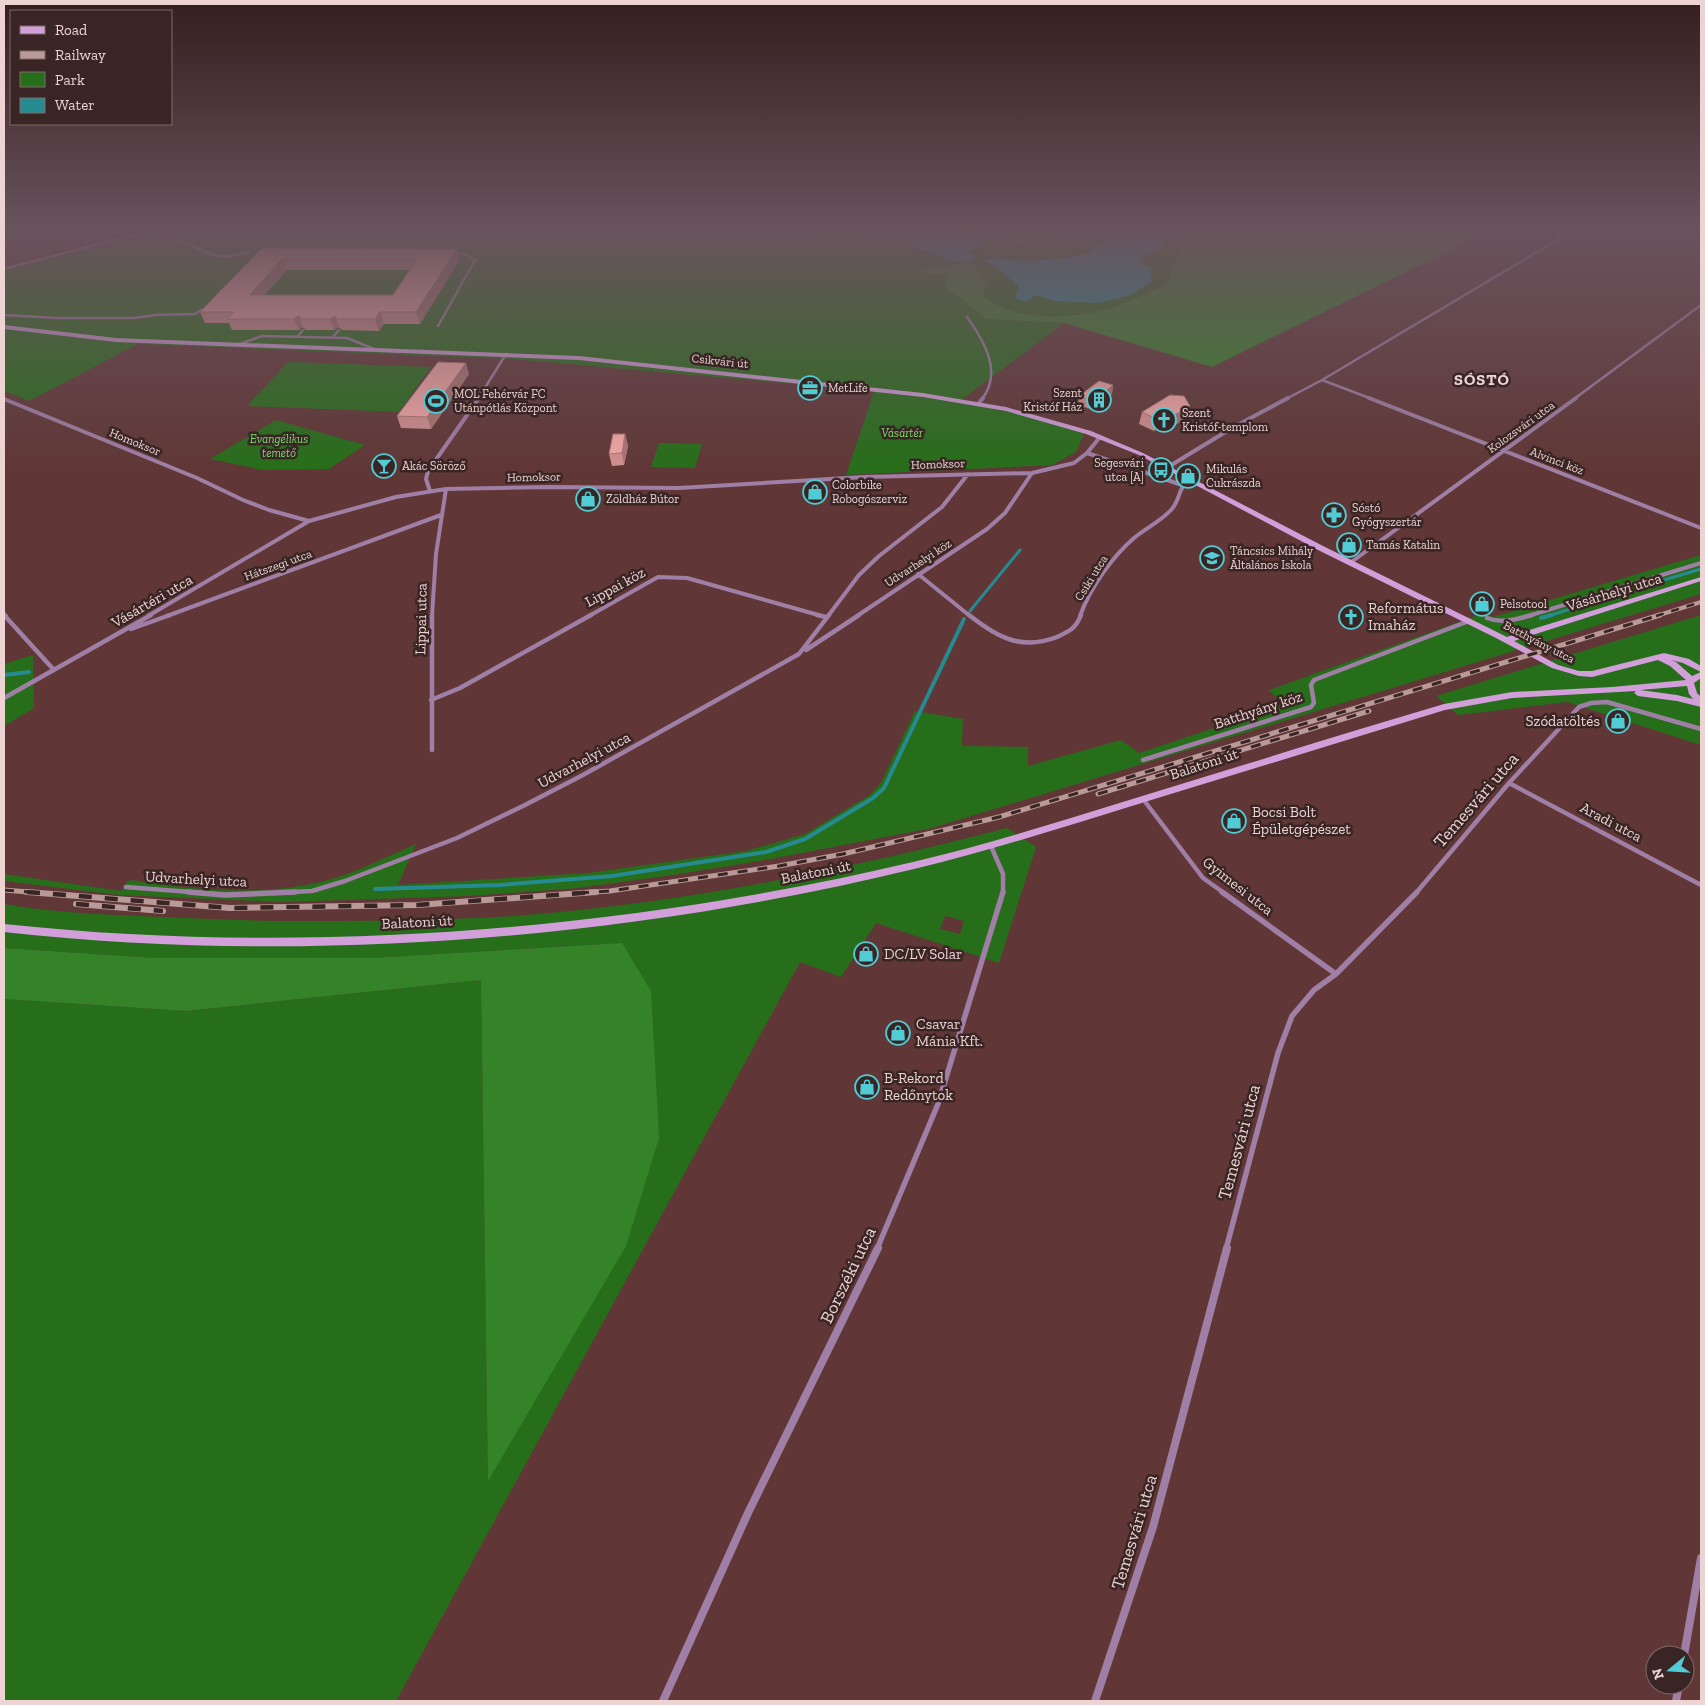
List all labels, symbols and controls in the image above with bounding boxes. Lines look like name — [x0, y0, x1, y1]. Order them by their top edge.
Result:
legend — [10, 10, 172, 125]
text: Road — [55, 21, 88, 39]
text: Railway — [55, 46, 106, 64]
text: Park — [55, 71, 85, 89]
text: Water — [55, 96, 95, 114]
street label: Csikvári út — [691, 351, 750, 371]
district label: SÓSTÓ — [1454, 370, 1510, 389]
office icon: MetLife — [797, 375, 823, 401]
place label: MetLife — [828, 381, 868, 395]
place label: Szent Kristóf Ház — [1023, 386, 1083, 414]
place label: MOL Fehérvár FC Utánpótlás Központ — [454, 387, 558, 415]
building icon: Szent Kristóf Ház — [1086, 387, 1112, 413]
sports icon: MOL Fehérvár FC Utánpótlás Központ — [423, 388, 449, 414]
street label: Kolozsvári utca — [1485, 398, 1557, 456]
place label: Szent Kristóf-templom — [1182, 406, 1269, 434]
church icon: Szent Kristóf-templom — [1151, 407, 1177, 433]
street label: Homoksor — [107, 425, 163, 459]
park label: Vásártér — [881, 426, 924, 440]
park label: Evangélikus temető — [250, 432, 308, 460]
street label: Alvinci köz — [1528, 444, 1586, 478]
bar icon: Akác Söröző — [371, 453, 397, 479]
street label: Homoksor — [911, 456, 965, 472]
place label: Segesvári utca [A] — [1094, 456, 1145, 484]
bus stop icon: Segesvári utca [A] — [1148, 457, 1174, 483]
place label: Akác Söröző — [402, 459, 466, 473]
place label: Mikulás Cukrászda — [1206, 462, 1261, 490]
shop icon: Mikulás Cukrászda — [1175, 463, 1201, 489]
street label: Homoksor — [507, 470, 561, 484]
place label: Colorbike Robogószerviz — [832, 478, 908, 506]
shop icon: Colorbike Robogószerviz — [802, 479, 828, 505]
shop icon: Zöldház Bútor — [575, 486, 601, 512]
place label: Zöldház Bútor — [606, 492, 679, 506]
place label: Sóstó Gyógyszertár — [1352, 501, 1422, 529]
pharmacy icon: Sóstó Gyógyszertár — [1321, 502, 1347, 528]
shop icon: Tamás Katalin — [1336, 532, 1362, 558]
street label: Udvarhelyi köz — [882, 536, 954, 590]
place label: Tamás Katalin — [1366, 538, 1440, 552]
place label: Táncsics Mihály Általános Iskola — [1230, 544, 1314, 572]
school or university icon: Táncsics Mihály Általános Iskola — [1199, 545, 1225, 571]
street label: Hátszegi utca — [242, 546, 314, 584]
street label: Csiki utca — [1071, 552, 1111, 603]
street label: Lippai köz — [582, 563, 648, 611]
street label: Vásárhelyi utca — [1563, 569, 1664, 615]
street label: Vásártéri utca — [107, 571, 196, 632]
street label: Lippai utca — [411, 583, 431, 655]
shop icon: Pelsotool — [1469, 591, 1495, 617]
place label: Pelsotool — [1500, 597, 1547, 611]
place label: Református Imaház — [1368, 599, 1444, 634]
church icon: Református Imaház — [1338, 604, 1364, 630]
street label: Batthyány utca — [1501, 618, 1577, 666]
street label: Batthyány köz — [1212, 687, 1304, 733]
shop icon: Szódatöltés — [1605, 708, 1631, 734]
place label: Szódatöltés — [1526, 712, 1600, 730]
street label: Udvarhelyi utca — [535, 728, 633, 792]
street label: Balatoni út — [1167, 744, 1241, 784]
street label: Temesvári utca — [1429, 748, 1523, 852]
street label: Aradi utca — [1577, 798, 1645, 846]
place label: Bocsi Bolt Épületgépészet — [1252, 803, 1351, 838]
shop icon: Bocsi Bolt Épületgépészet — [1221, 808, 1247, 834]
street label: Gyimesi utca — [1199, 853, 1277, 919]
street label: Balatoni út — [779, 856, 853, 888]
street label: Udvarhelyi utca — [144, 867, 248, 891]
street label: Balatoni út — [381, 911, 453, 933]
shop icon: DC/LV Solar — [853, 941, 879, 967]
place label: DC/LV Solar — [884, 945, 962, 963]
place label: Csavar Mánia Kft. — [916, 1015, 983, 1050]
shop icon: Csavar Mánia Kft. — [885, 1020, 911, 1046]
place label: B-Rekord Redőnytok — [884, 1069, 953, 1104]
shop icon: B-Rekord Redőnytok — [854, 1074, 880, 1100]
street label: Temesvári utca — [1213, 1082, 1265, 1202]
street label: Borszéki utca — [815, 1223, 881, 1327]
street label: Temesvári utca — [1106, 1472, 1162, 1592]
north arrow — [1645, 1645, 1695, 1695]
text: N — [1648, 1666, 1668, 1682]

